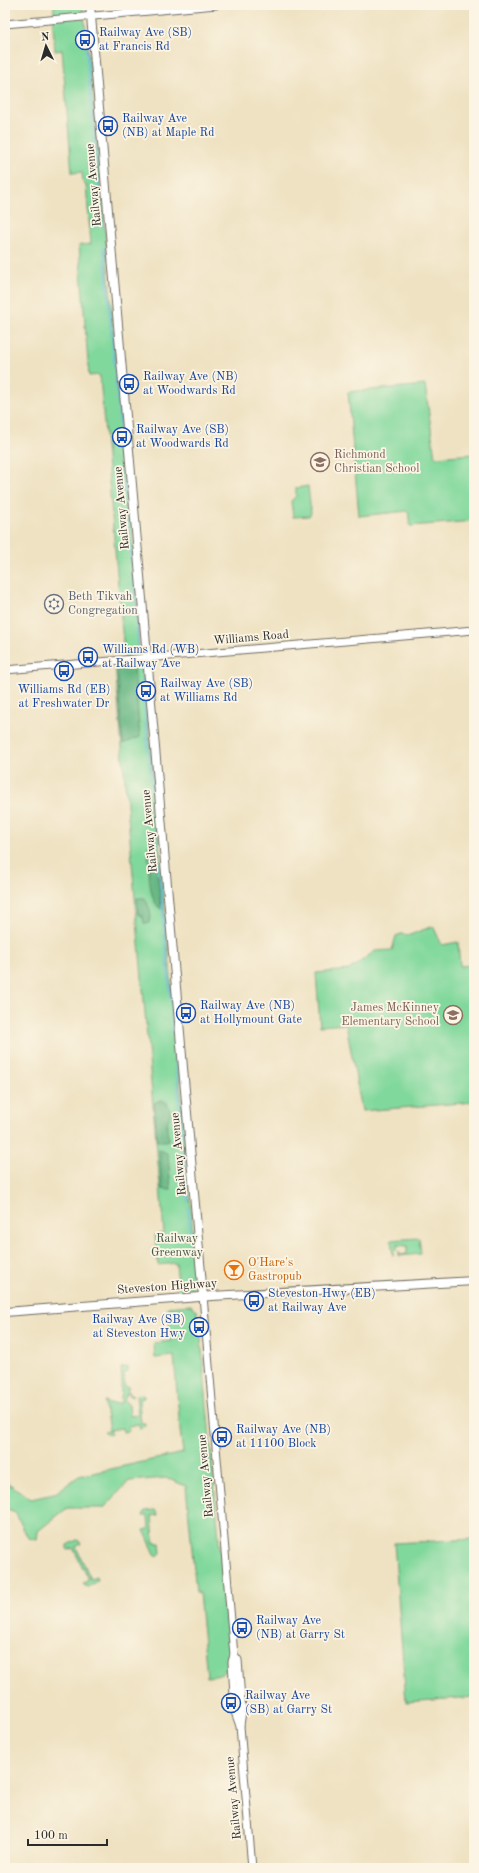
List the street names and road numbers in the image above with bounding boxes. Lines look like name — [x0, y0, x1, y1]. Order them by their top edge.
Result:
street label: Railway Avenue — [84, 142, 104, 227]
street label: Railway Avenue — [112, 465, 132, 550]
street label: Williams Road — [213, 629, 289, 647]
street label: Railway Avenue — [140, 788, 160, 873]
street label: Railway Avenue — [169, 1111, 189, 1196]
street label: Steveston Highway — [117, 1277, 218, 1296]
street label: Railway Avenue — [196, 1433, 216, 1518]
street label: Railway Avenue — [224, 1755, 244, 1840]

